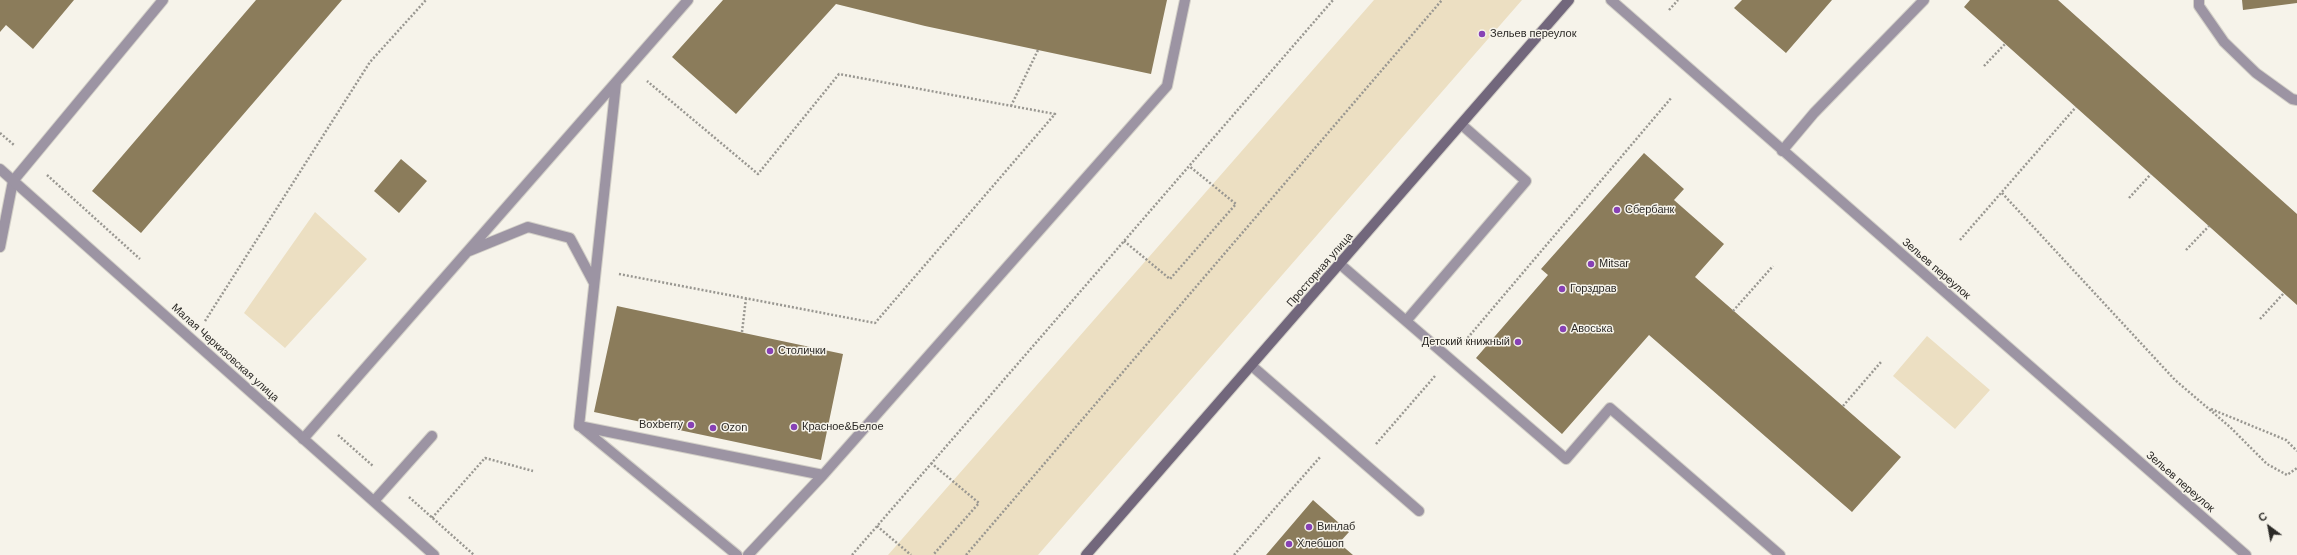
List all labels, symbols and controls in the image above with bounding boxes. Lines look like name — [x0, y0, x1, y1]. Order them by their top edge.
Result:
place label: Зельев переулок — [1490, 27, 1576, 41]
marker: Зельев переулок — [1477, 29, 1487, 39]
place label: Сбербанк — [1625, 203, 1674, 217]
marker: Сбербанк — [1612, 205, 1622, 215]
street label: Просторная улица — [1284, 230, 1356, 310]
street label: Зельев переулок — [1899, 236, 1973, 302]
place label: Mitsar — [1599, 257, 1629, 271]
marker: Mitsar — [1586, 259, 1596, 269]
place label: Горздрав — [1570, 282, 1617, 296]
marker: Горздрав — [1557, 284, 1567, 294]
street label: Малая Черкизовская улица — [169, 301, 281, 405]
place label: Авоська — [1571, 322, 1613, 336]
marker: Авоська — [1558, 324, 1568, 334]
place label: Детский книжный — [1422, 335, 1510, 349]
marker: Детский книжный — [1513, 337, 1523, 347]
place label: Столички — [778, 344, 826, 358]
marker: Столички — [765, 346, 775, 356]
place label: Boxberry — [639, 418, 683, 432]
marker: Boxberry — [686, 420, 696, 430]
place label: Красное&Белое — [802, 420, 884, 434]
place label: Ozon — [721, 421, 747, 435]
marker: Красное&Белое — [789, 422, 799, 432]
marker: Ozon — [708, 423, 718, 433]
street label: Зельев переулок — [2143, 449, 2217, 515]
north arrow — [2249, 507, 2289, 547]
text: С — [2256, 510, 2269, 524]
place label: Винлаб — [1317, 520, 1355, 534]
marker: Винлаб — [1304, 522, 1314, 532]
place label: Хлебшоп — [1297, 537, 1344, 551]
marker: Хлебшоп — [1284, 539, 1294, 549]

